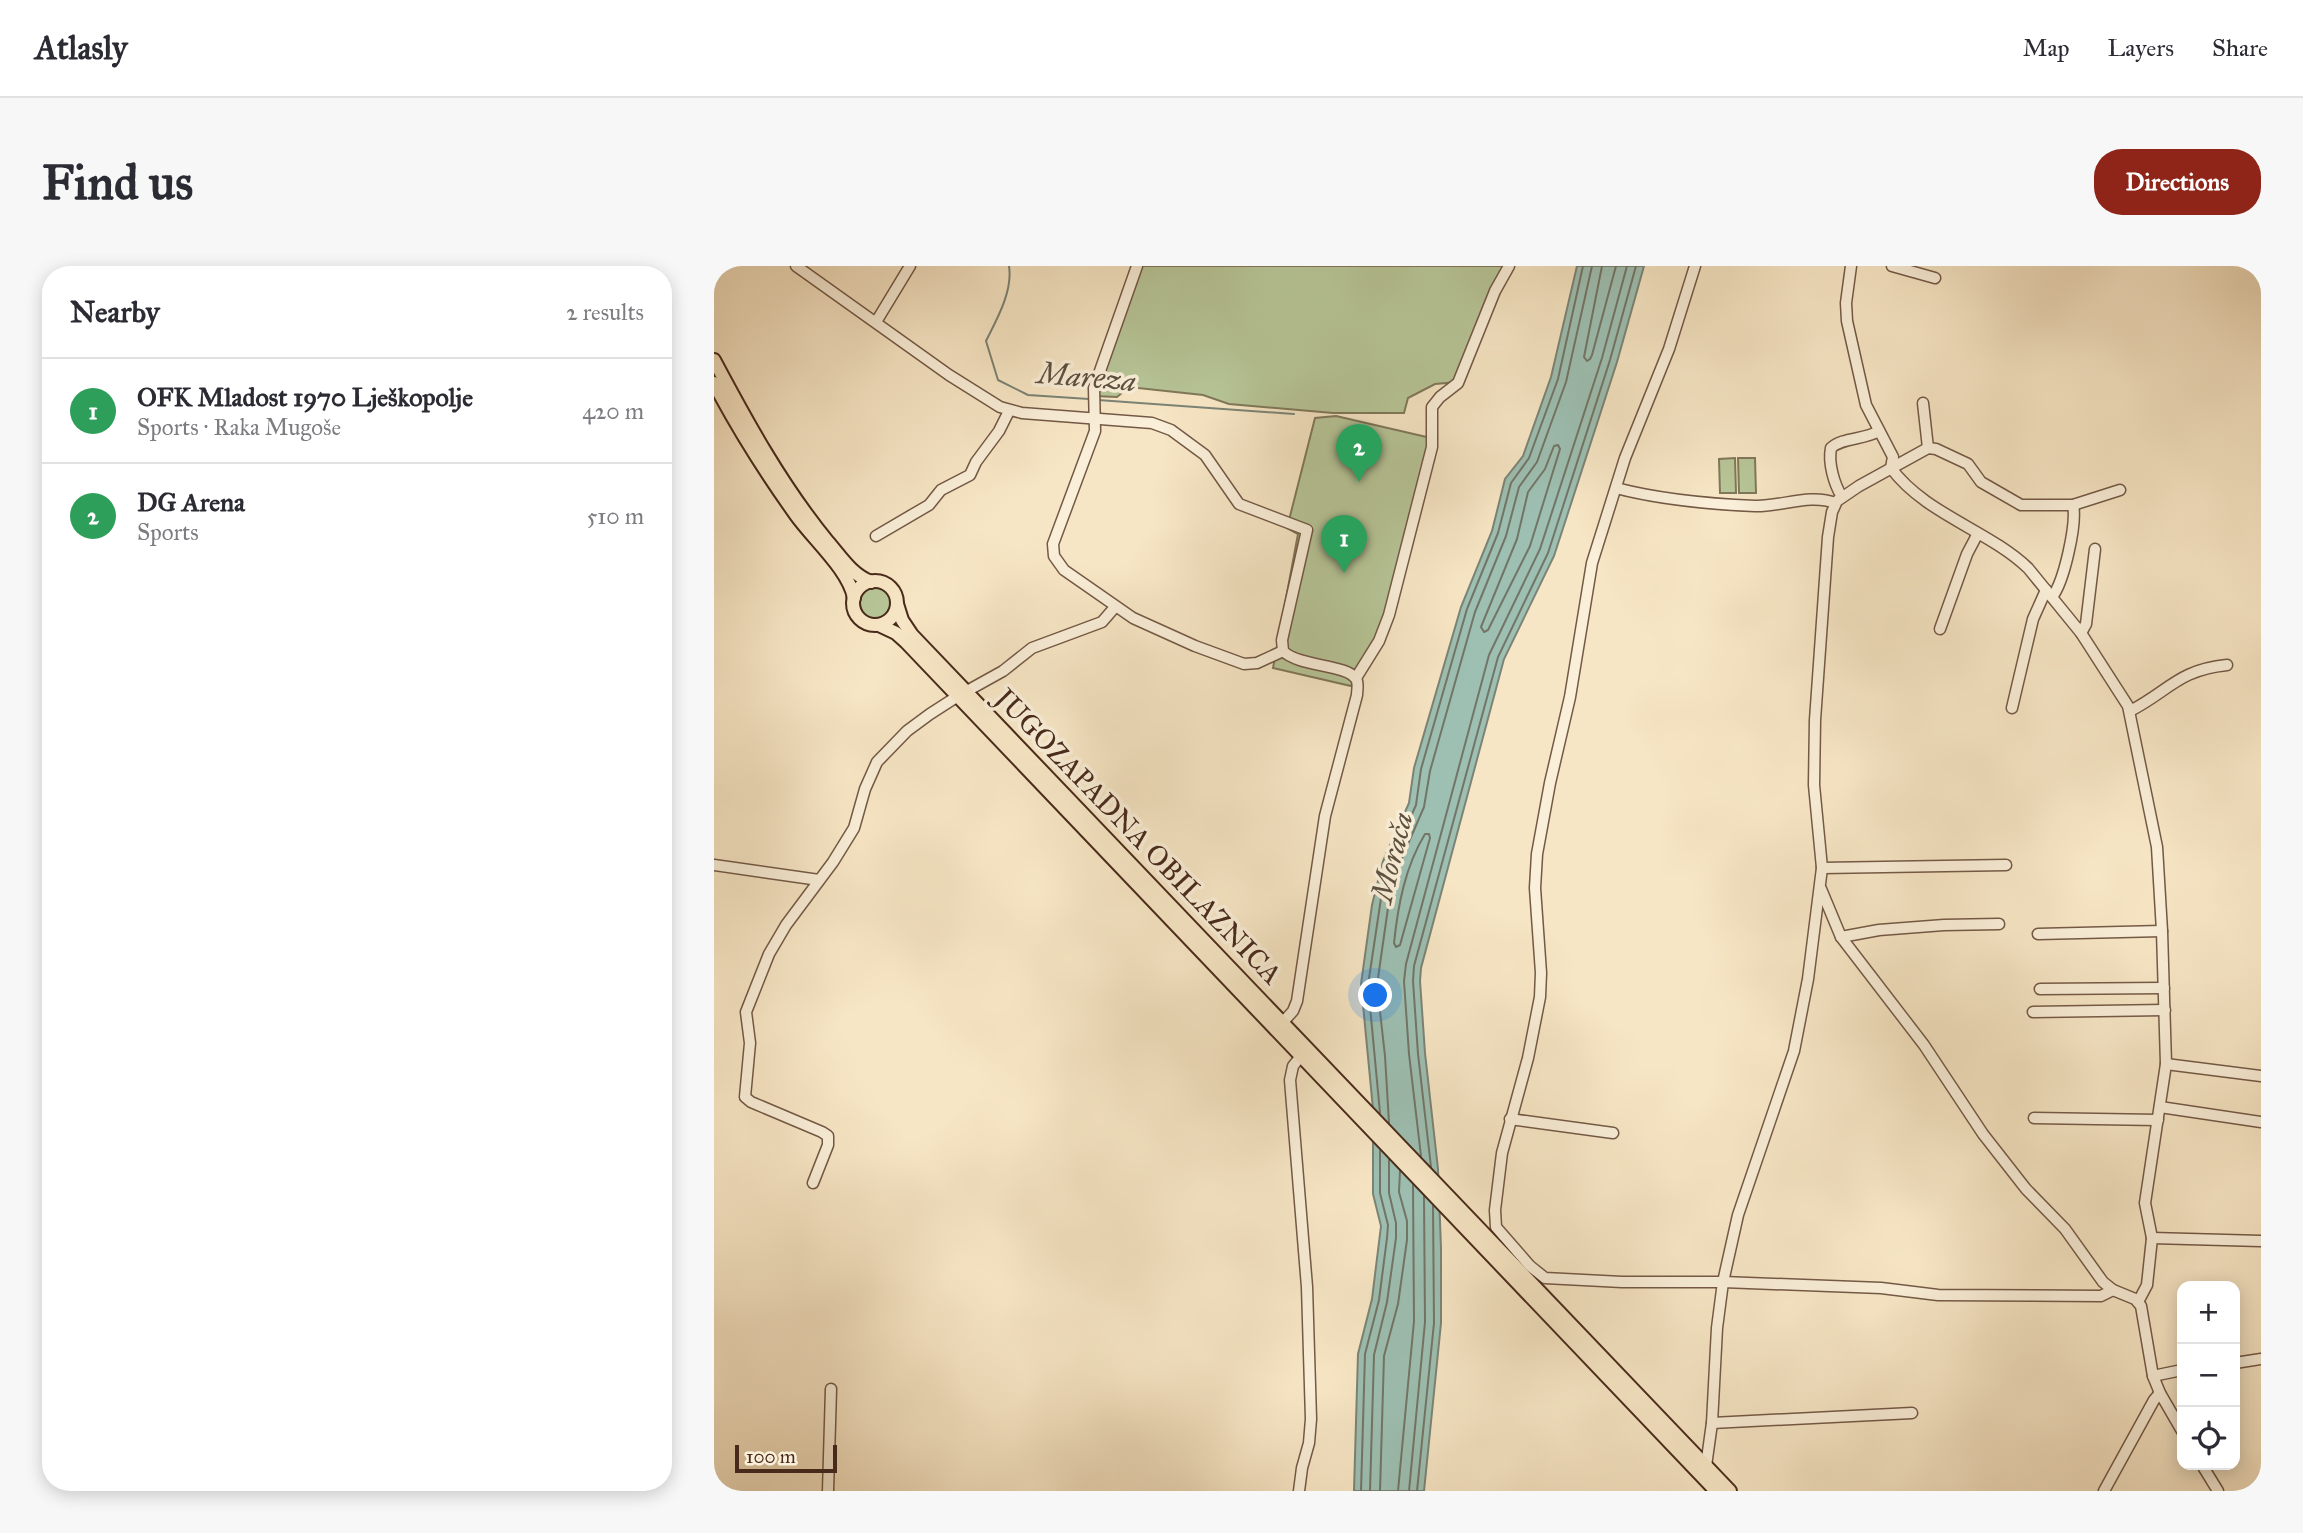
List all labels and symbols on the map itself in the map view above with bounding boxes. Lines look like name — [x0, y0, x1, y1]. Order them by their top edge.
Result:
water label: Mareza — [1033, 354, 1138, 399]
pin: 2 — [1336, 424, 1382, 482]
pin: 1 — [1321, 515, 1367, 573]
street label: JUGOZAPADNA OBILAZNICA — [986, 679, 1290, 992]
water label: Morača — [1363, 808, 1421, 909]
your location — [1358, 978, 1392, 1012]
scale bar — [735, 1442, 836, 1474]

